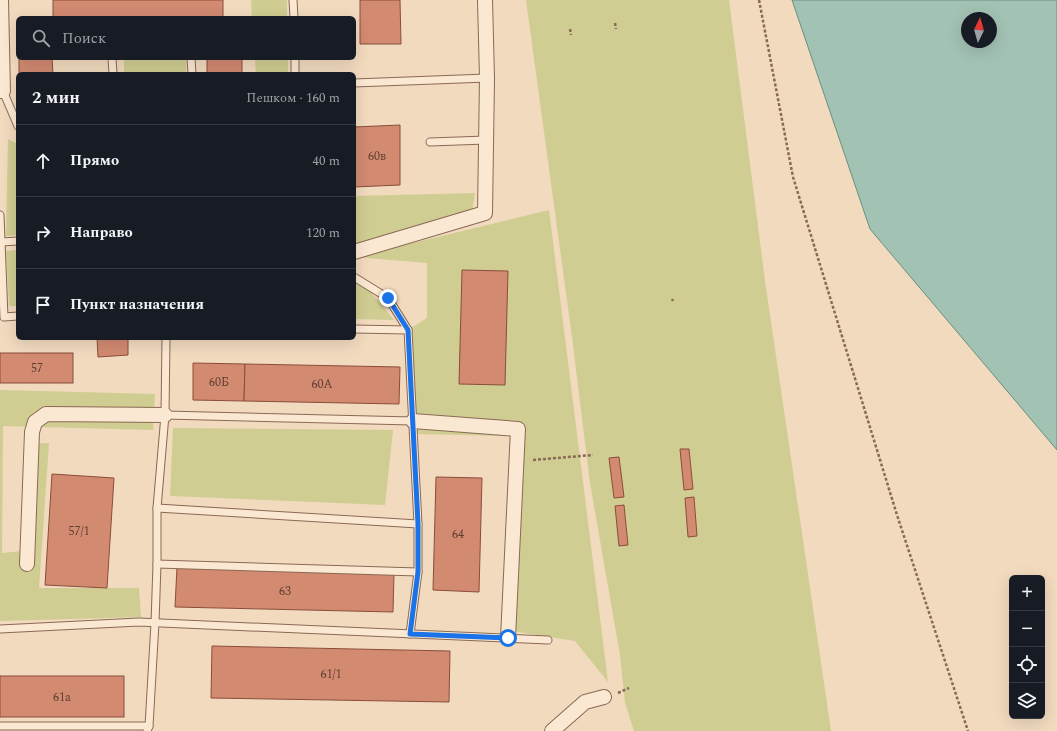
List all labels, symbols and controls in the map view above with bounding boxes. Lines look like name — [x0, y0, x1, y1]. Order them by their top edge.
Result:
north arrow — [961, 12, 997, 48]
search box — [16, 16, 356, 60]
icon: search — [30, 27, 52, 49]
text: Поиск — [62, 27, 106, 50]
text: 2 мин — [32, 85, 80, 111]
text: Пешком · 160 m — [246, 88, 340, 108]
house number: 60в — [368, 147, 386, 166]
text: Прямо — [70, 149, 119, 172]
icon: ahead — [32, 150, 54, 172]
text: 40 m — [313, 151, 340, 171]
text: Направо — [70, 221, 133, 244]
icon: right — [32, 222, 54, 244]
text: 120 m — [306, 223, 340, 243]
route end — [379, 289, 397, 307]
text: Пункт назначения — [70, 293, 204, 316]
icon: arrive — [32, 294, 54, 316]
house number: 57 — [31, 359, 43, 378]
house number: 60Б — [209, 373, 229, 392]
house number: 60А — [311, 375, 333, 394]
house number: 57/1 — [68, 522, 90, 541]
house number: 64 — [452, 525, 464, 544]
map controls — [1009, 575, 1045, 719]
button: + — [1009, 575, 1045, 611]
house number: 63 — [279, 582, 291, 601]
button: − — [1009, 611, 1045, 647]
route start — [499, 629, 517, 647]
button: locate — [1009, 647, 1045, 683]
house number: 61/1 — [320, 665, 342, 684]
button: layers — [1009, 683, 1045, 719]
house number: 61а — [53, 688, 71, 707]

